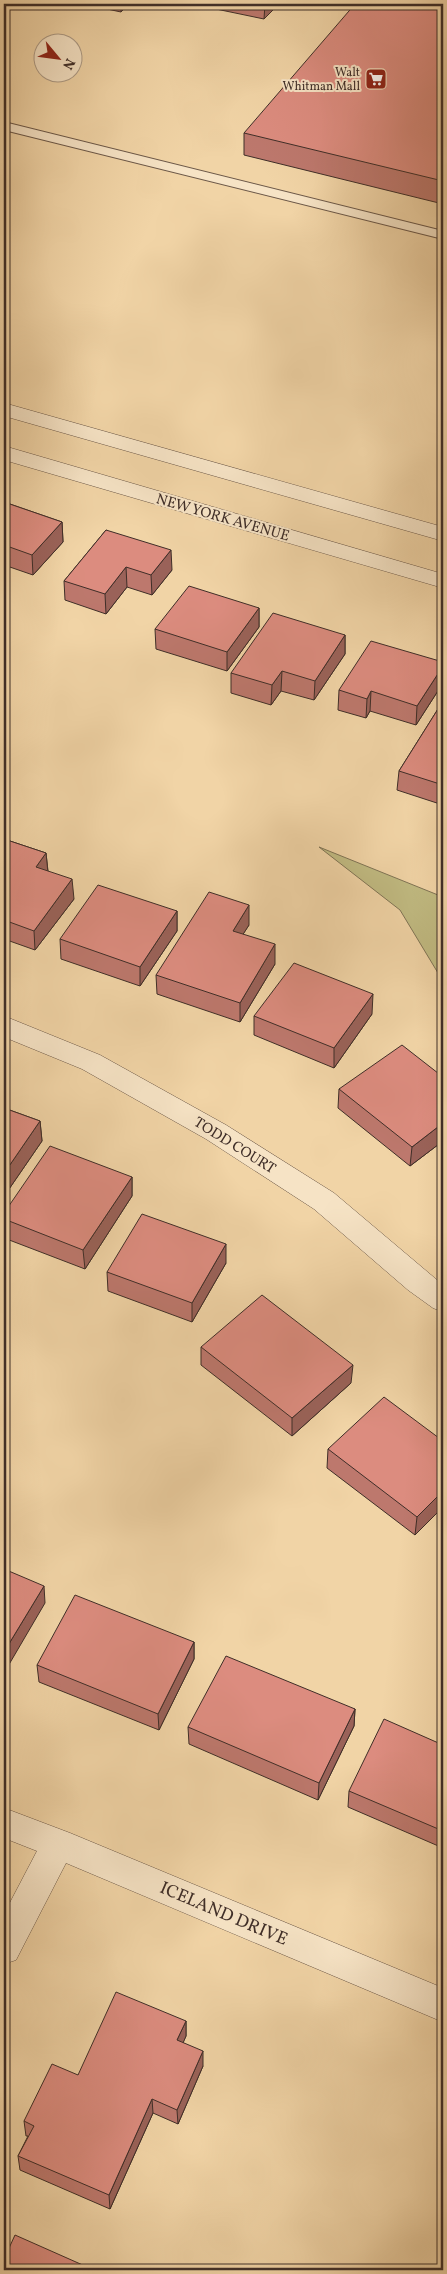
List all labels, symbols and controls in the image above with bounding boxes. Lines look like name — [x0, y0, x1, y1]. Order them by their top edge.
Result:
north arrow — [32, 32, 82, 82]
text: N — [57, 55, 79, 73]
place label: Walt Whitman Mall — [283, 65, 360, 95]
supermarket icon: Walt Whitman Mall — [364, 67, 388, 91]
street label: NEW YORK AVENUE — [153, 489, 292, 548]
street label: TODD COURT — [189, 1113, 279, 1180]
street label: ICELAND DRIVE — [156, 1876, 291, 1953]

